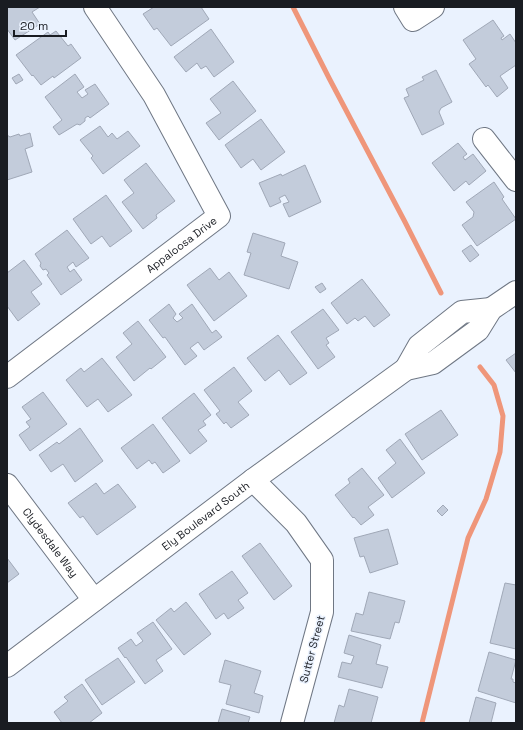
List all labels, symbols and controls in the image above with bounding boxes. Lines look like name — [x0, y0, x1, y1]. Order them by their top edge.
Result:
scale bar — [14, 12, 66, 38]
text: 20 m — [20, 18, 48, 34]
street label: Appaloosa Drive — [143, 213, 220, 276]
street label: Ely Boulevard South — [159, 478, 252, 553]
street label: Clydesdale Way — [20, 505, 81, 580]
street label: Sutter Street — [296, 614, 328, 684]

